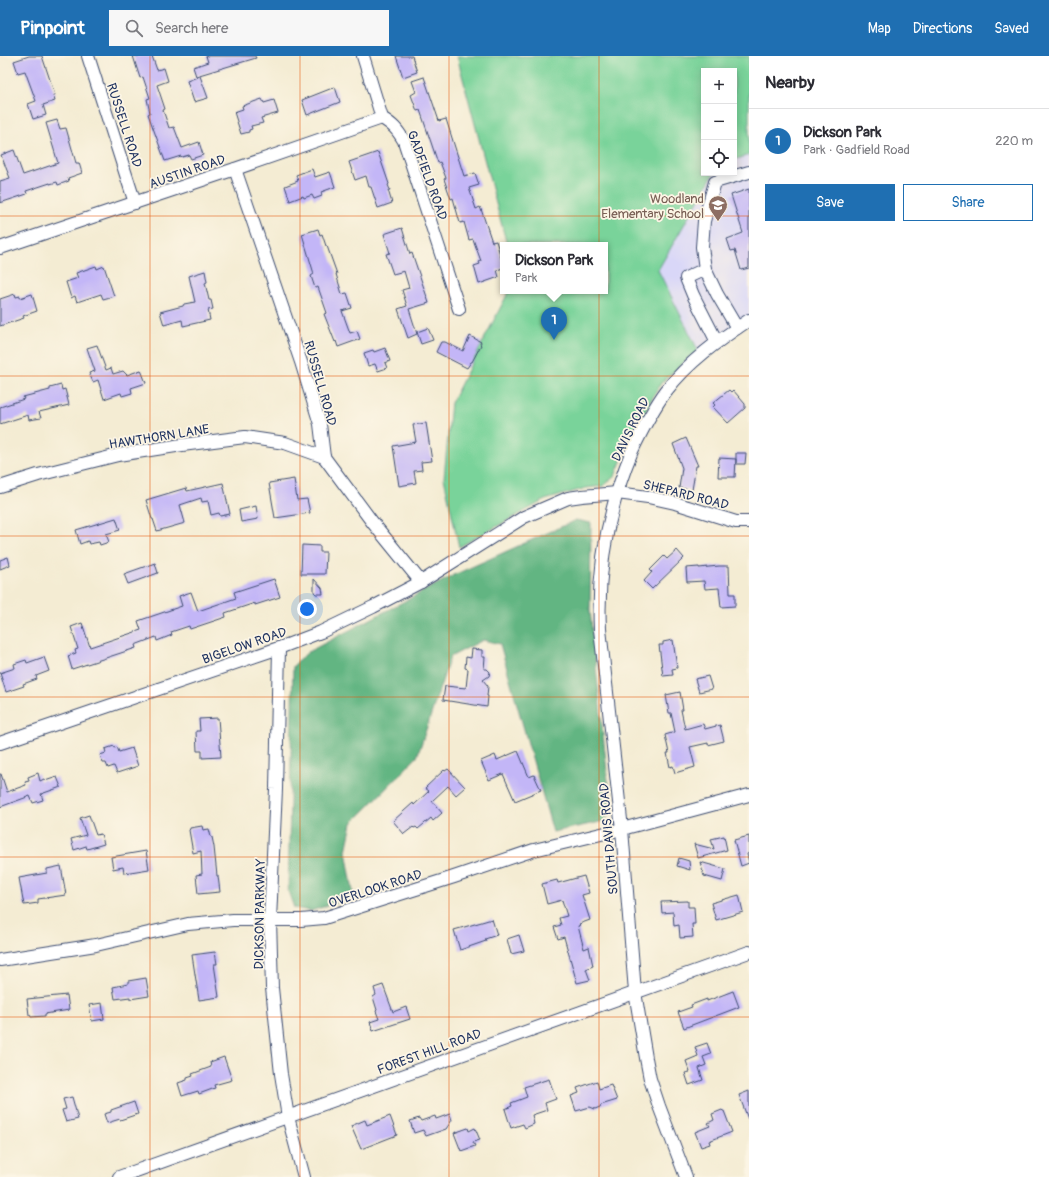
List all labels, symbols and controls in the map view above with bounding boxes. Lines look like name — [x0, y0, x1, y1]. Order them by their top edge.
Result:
search box — [109, 10, 389, 46]
text: Pinpoint — [20, 16, 85, 40]
icon: search — [123, 17, 145, 39]
text: Search here — [155, 19, 228, 38]
text: Map — [868, 20, 891, 37]
text: Directions — [913, 20, 972, 37]
text: Saved — [994, 20, 1029, 37]
map controls — [701, 68, 737, 176]
button: + — [701, 68, 737, 104]
text: Nearby — [765, 72, 814, 93]
street label: RUSSELL ROAD — [103, 81, 145, 170]
button: − — [701, 104, 737, 140]
text: Dickson Park — [803, 123, 882, 142]
street label: GADFIELD ROAD — [403, 128, 451, 222]
text: 1 — [775, 133, 781, 149]
text: 220 m — [995, 133, 1033, 149]
button: locate — [701, 140, 737, 176]
text: Park · Gadfield Road — [803, 142, 910, 158]
street label: AUSTIN ROAD — [147, 151, 228, 192]
button: Save — [765, 184, 895, 221]
button: Share — [903, 184, 1033, 221]
place label: Woodland Elementary School — [601, 191, 704, 222]
school or university icon: Woodland Elementary School — [707, 194, 729, 222]
popup — [500, 242, 608, 294]
text: Dickson Park — [515, 251, 593, 270]
text: Park — [515, 270, 537, 286]
pin: 1 — [541, 307, 567, 340]
street label: RUSSELL ROAD — [300, 339, 340, 428]
street label: DAVIS ROAD — [609, 395, 653, 464]
street label: HAWTHORN LANE — [108, 421, 211, 453]
street label: SHEPARD ROAD — [641, 477, 730, 513]
your location — [297, 599, 317, 619]
street label: BIGELOW ROAD — [200, 624, 289, 668]
street label: SOUTH DAVIS ROAD — [596, 783, 622, 895]
street label: DICKSON PARKWAY — [251, 858, 269, 970]
street label: OVERLOOK ROAD — [327, 866, 424, 912]
street label: FOREST HILL ROAD — [375, 1026, 484, 1078]

